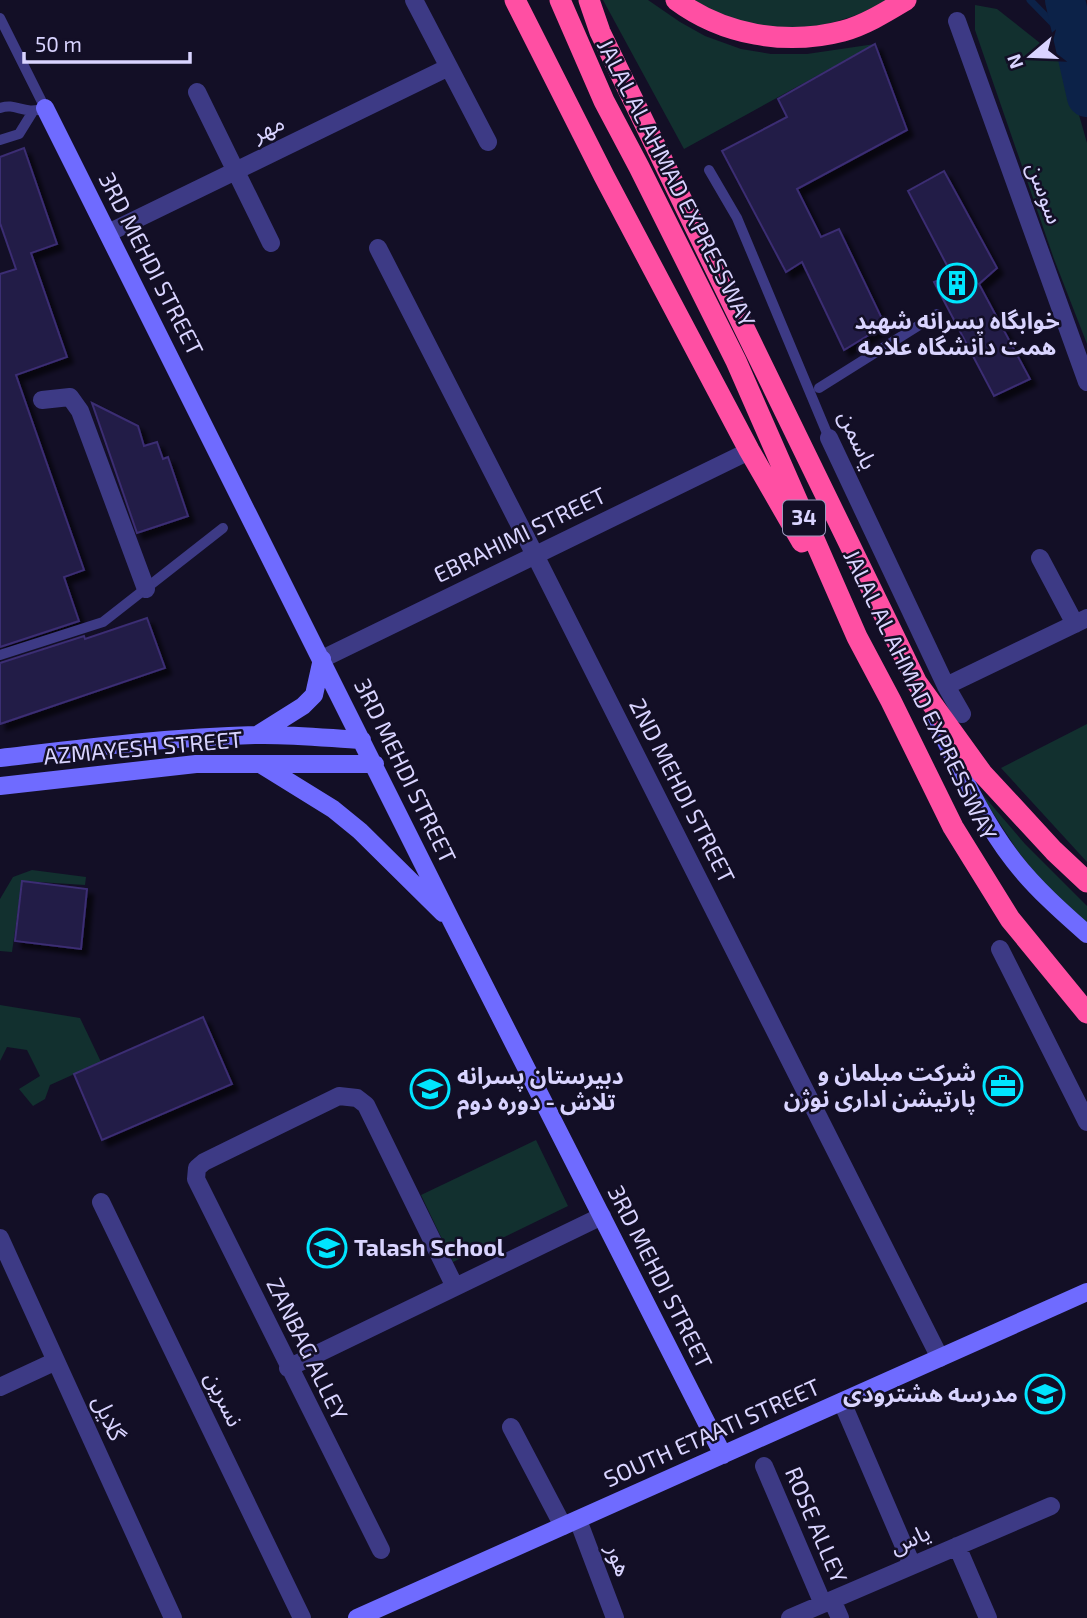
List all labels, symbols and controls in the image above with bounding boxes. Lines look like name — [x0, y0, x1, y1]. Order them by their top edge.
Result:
scale bar — [24, 21, 191, 65]
north arrow — [996, 21, 1066, 91]
text: 50 m — [35, 31, 82, 56]
street label: JALAL AL AHMAD EXPRESSWAY — [592, 34, 762, 331]
text: N — [1001, 51, 1028, 72]
street label: مهر — [246, 107, 289, 148]
street label: سوسن — [1021, 158, 1070, 228]
street label: 3RD MEHDI STREET — [94, 167, 210, 360]
building icon: خوابگاه پسرانه شهید همت دانشگاه علامه — [936, 262, 978, 304]
place label: خوابگاه پسرانه شهید همت دانشگاه علامه — [854, 306, 1060, 360]
street label: یاسمن — [834, 406, 884, 473]
street label: EBRAHIMI STREET — [429, 480, 610, 588]
road number: 34 — [783, 500, 825, 536]
street label: JALAL AL AHMAD EXPRESSWAY — [838, 545, 1004, 844]
street label: 3RD MEHDI STREET — [349, 674, 463, 867]
street label: 2ND MEHDI STREET — [624, 693, 742, 888]
street label: AZMAYESH STREET — [42, 724, 243, 770]
place label: شرکت مبلمان و پارتیشن اداری نوژن — [784, 1058, 976, 1115]
place label: دبیرستان پسرانه تلاش - دوره دوم — [457, 1061, 624, 1120]
office icon: شرکت مبلمان و پارتیشن اداری نوژن — [982, 1065, 1024, 1107]
school or university icon: دبیرستان پسرانه تلاش - دوره دوم — [409, 1068, 451, 1110]
street label: 3RD MEHDI STREET — [603, 1180, 719, 1373]
school or university icon: Talash School — [306, 1227, 348, 1269]
place label: Talash School — [354, 1233, 505, 1261]
street label: ZANBAG ALLEY — [261, 1273, 354, 1424]
street label: نسرین — [199, 1366, 250, 1431]
street label: SOUTH ETAATI STREET — [599, 1372, 824, 1492]
school or university icon: مدرسه هشترودی — [1024, 1373, 1066, 1415]
place label: مدرسه هشترودی — [843, 1379, 1018, 1408]
street label: گلایل — [88, 1390, 132, 1445]
street label: ROSE ALLEY — [780, 1462, 854, 1587]
street label: یاس — [885, 1517, 934, 1559]
street label: هور — [600, 1539, 639, 1580]

